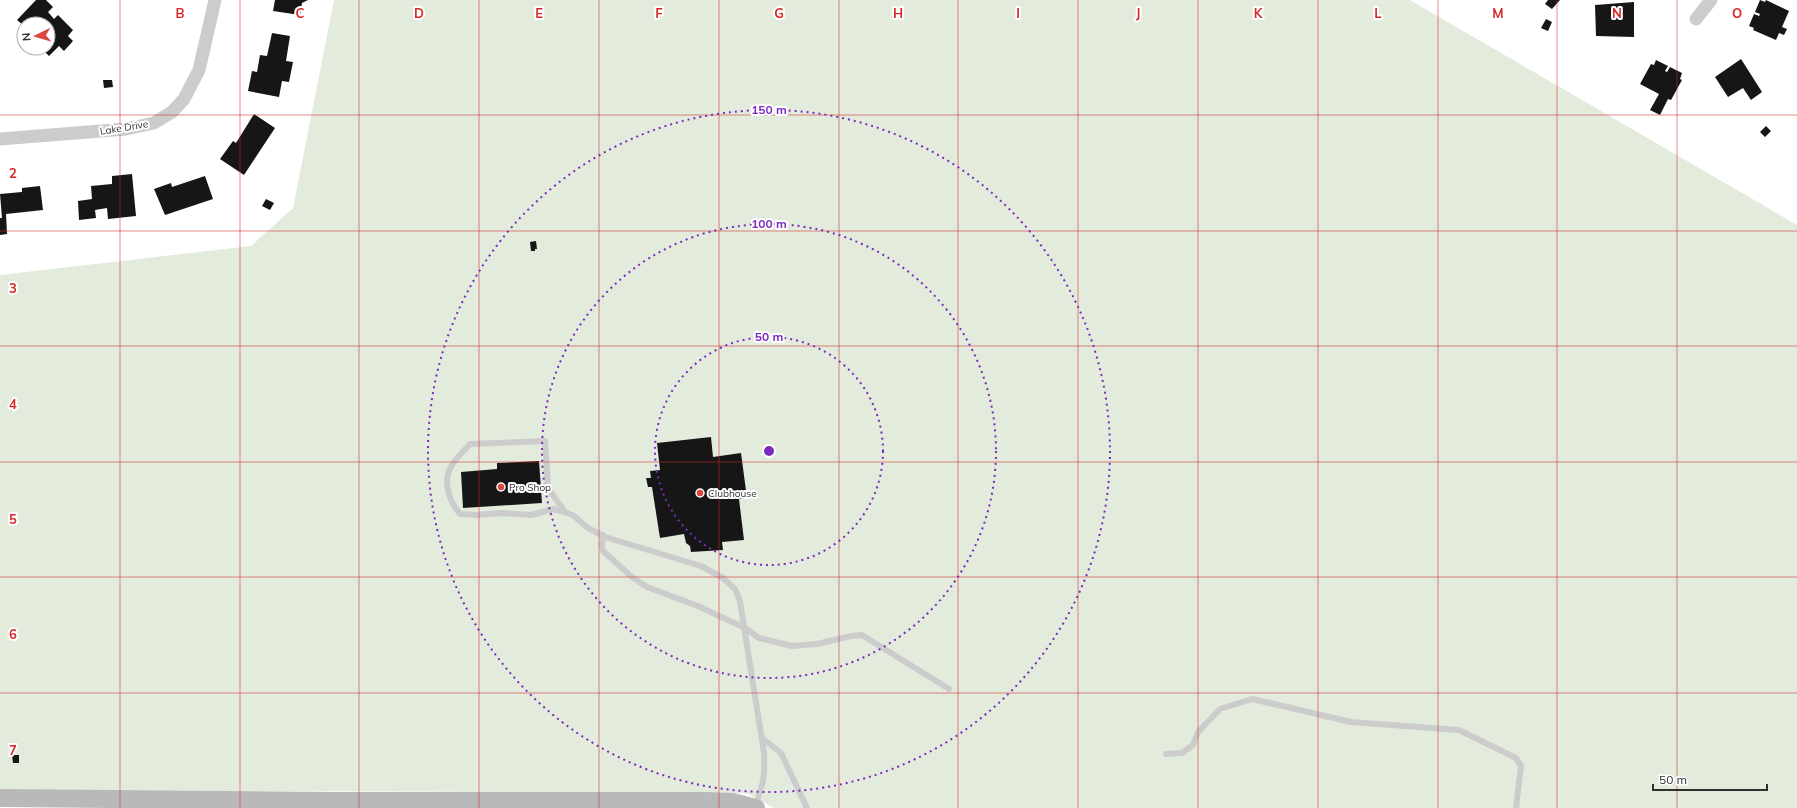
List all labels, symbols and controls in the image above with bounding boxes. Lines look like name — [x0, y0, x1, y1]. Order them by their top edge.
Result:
text: B — [176, 5, 185, 21]
text: C — [296, 5, 305, 21]
text: D — [414, 5, 424, 21]
text: E — [535, 5, 543, 21]
text: F — [655, 5, 663, 21]
text: G — [774, 5, 784, 21]
text: H — [893, 5, 903, 21]
text: I — [1016, 5, 1020, 21]
text: J — [1136, 5, 1140, 21]
text: K — [1254, 5, 1264, 21]
text: L — [1374, 5, 1382, 21]
text: M — [1492, 5, 1504, 21]
text: N — [1612, 5, 1622, 21]
text: O — [1732, 5, 1742, 21]
north arrow — [16, 16, 56, 56]
text: N — [19, 32, 33, 42]
text: 150 m — [751, 102, 787, 117]
street label: Lake Drive — [99, 117, 149, 138]
text: 2 — [9, 165, 17, 181]
text: 100 m — [751, 216, 787, 231]
text: 3 — [9, 280, 17, 296]
text: 50 m — [755, 329, 783, 344]
text: 4 — [9, 396, 17, 412]
centre of rings — [762, 444, 776, 458]
place label: Pro Shop — [509, 481, 551, 494]
marker: Pro Shop — [496, 482, 506, 492]
place label: Clubhouse — [708, 487, 757, 500]
marker: Clubhouse — [695, 488, 705, 498]
text: 5 — [9, 511, 17, 527]
text: 6 — [9, 626, 17, 642]
text: 7 — [9, 742, 17, 758]
scale bar — [1653, 766, 1767, 792]
text: 50 m — [1659, 772, 1687, 787]

